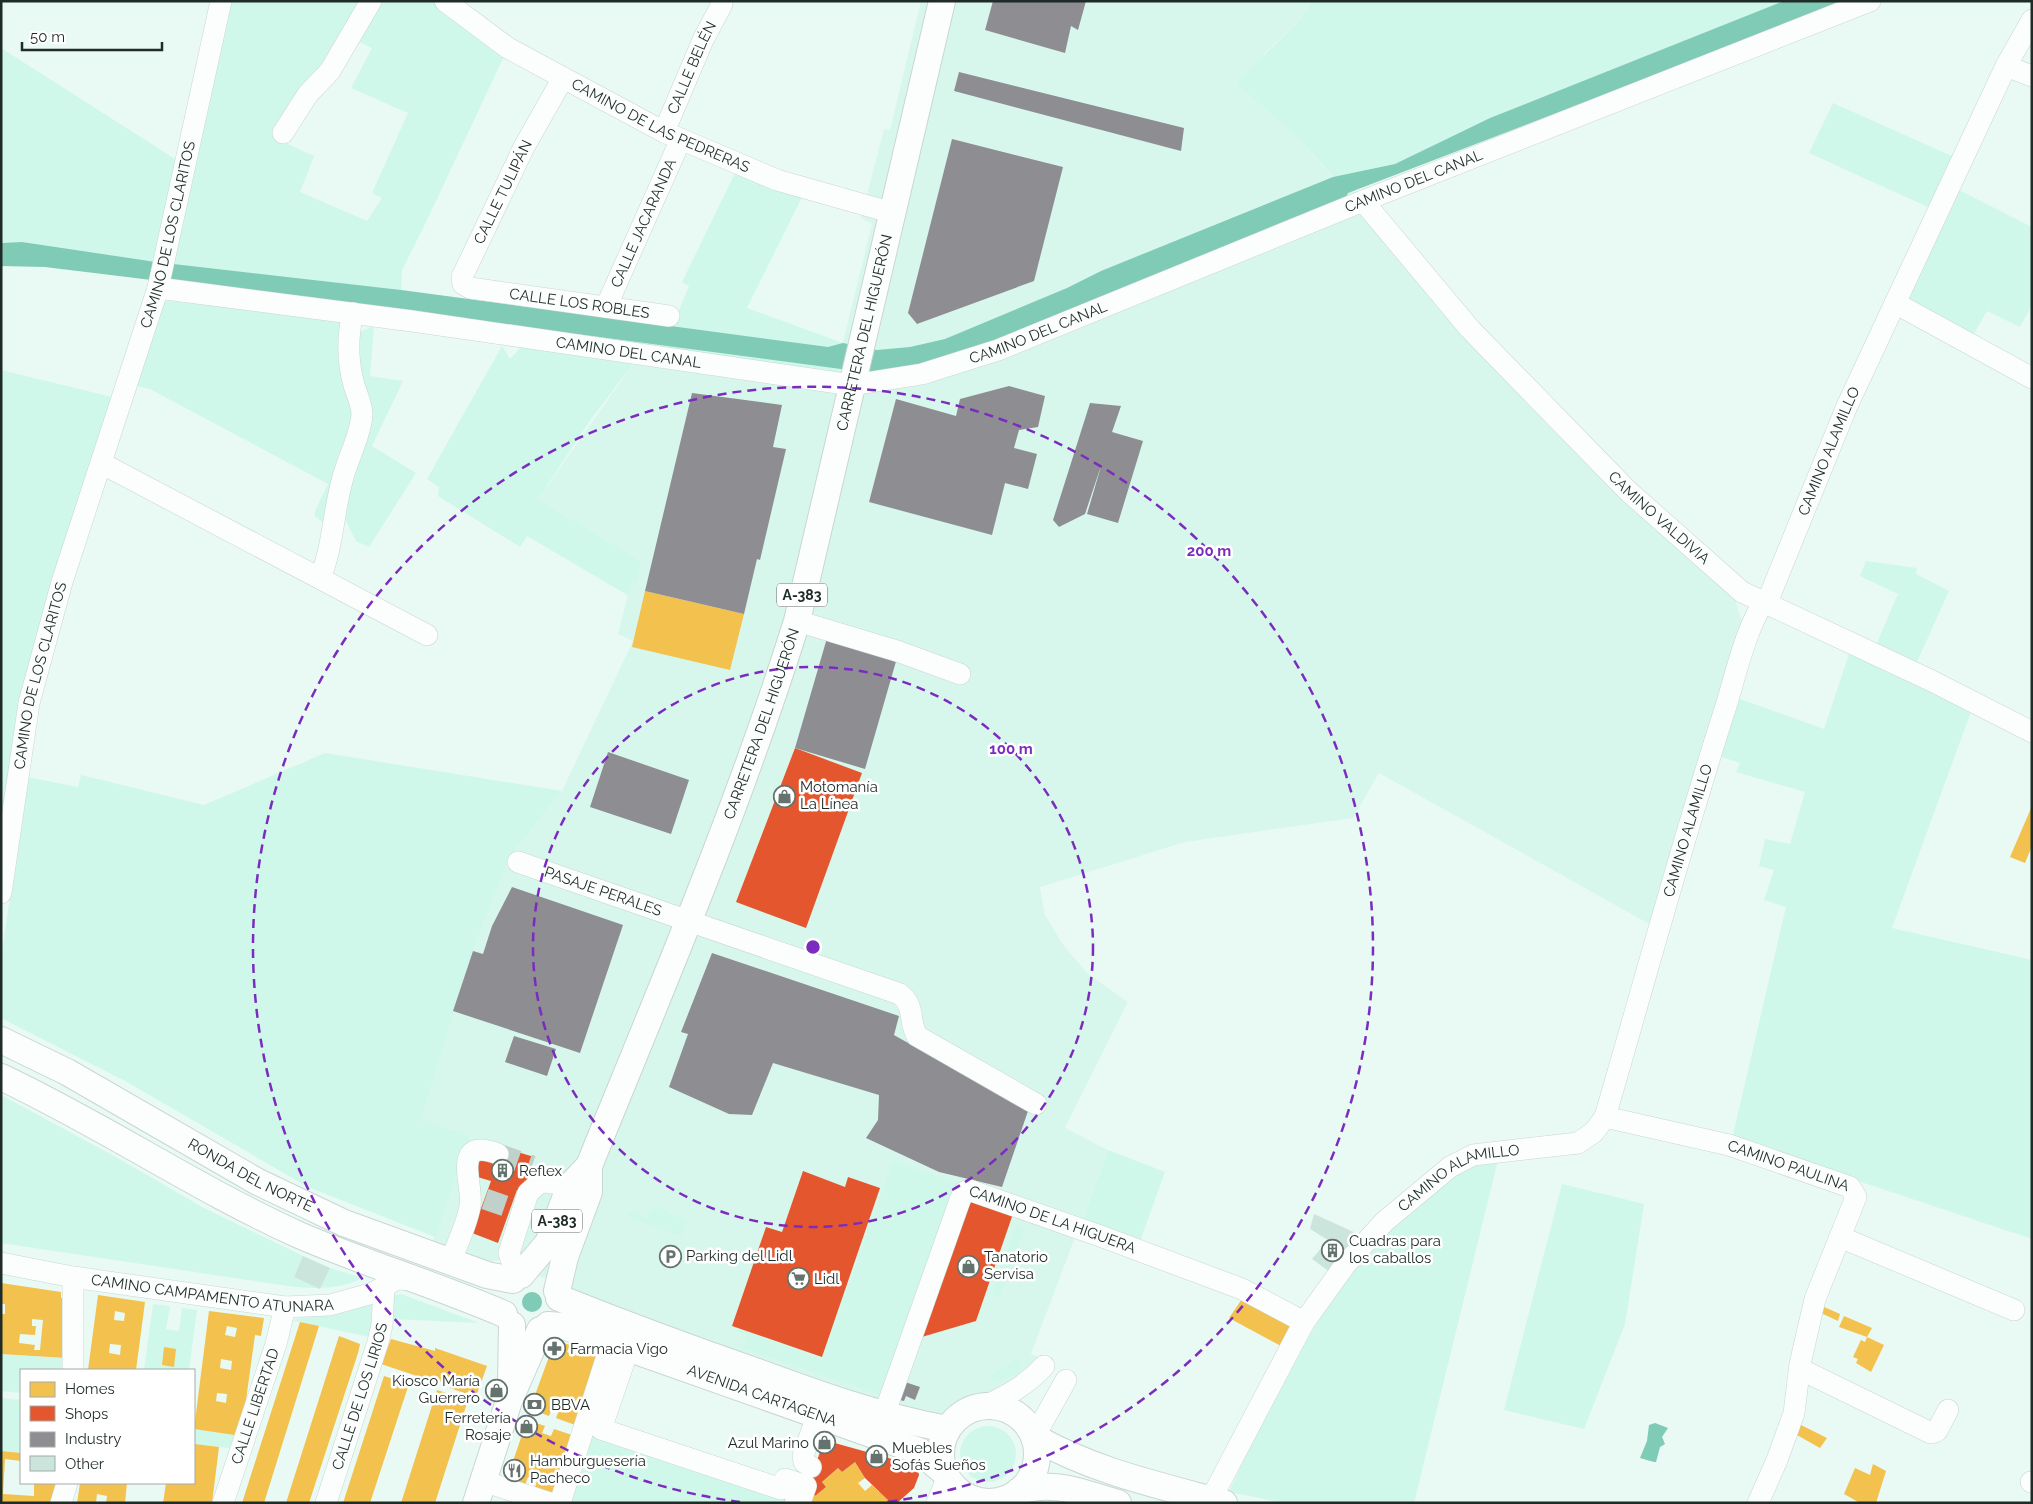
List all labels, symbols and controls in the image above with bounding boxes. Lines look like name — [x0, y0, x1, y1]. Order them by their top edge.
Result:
street label: CALLE BELÉN — [664, 18, 720, 117]
scale bar — [22, 20, 162, 52]
text: 50 m — [30, 28, 65, 46]
street label: CAMINO DE LAS PEDRERAS — [568, 75, 753, 176]
street label: CALLE TULIPÁN — [470, 137, 536, 247]
street label: CAMINO DE LOS CLARITOS — [136, 139, 199, 330]
street label: CAMINO DEL CANAL — [1342, 146, 1485, 216]
street label: CALLE JACARANDA — [607, 156, 680, 290]
street label: CARRETERA DEL HIGUERÓN — [833, 232, 896, 433]
street label: CALLE LOS ROBLES — [508, 285, 651, 322]
street label: CAMINO DEL CANAL — [967, 297, 1110, 368]
street label: CAMINO DEL CANAL — [555, 333, 703, 372]
street label: CAMINO ALAMILLO — [1794, 384, 1864, 518]
street label: CAMINO VALDIVIA — [1605, 467, 1713, 568]
text: 200 m — [1187, 542, 1231, 560]
street label: CAMINO DE LOS CLARITOS — [10, 580, 71, 771]
road number: A-383 — [777, 584, 827, 606]
street label: CARRETERA DEL HIGUERÓN — [720, 626, 803, 822]
text: 100 m — [989, 740, 1033, 758]
street label: CAMINO ALAMILLO — [1660, 762, 1716, 899]
place label: Motomanía La Línea — [800, 778, 878, 813]
shop icon: Motomanía La Línea — [772, 784, 796, 808]
street label: PASAJE PERALES — [542, 863, 664, 920]
centre of rings — [804, 938, 822, 956]
street label: RONDA DEL NORTE — [185, 1135, 316, 1216]
street label: CAMINO PAULINA — [1725, 1136, 1852, 1195]
street label: CAMINO ALAMILLO — [1394, 1141, 1520, 1215]
building icon: Reflex — [491, 1159, 515, 1183]
place label: Reflex — [519, 1162, 563, 1180]
street label: CAMINO DE LA HIGUERA — [967, 1182, 1138, 1258]
road number: A-383 — [532, 1210, 582, 1232]
place label: Cuadras para los caballos — [1349, 1232, 1441, 1267]
building icon: Cuadras para los caballos — [1321, 1238, 1345, 1262]
parking icon: Parking del Lidl — [658, 1244, 682, 1268]
place label: Parking del Lidl — [686, 1247, 794, 1265]
place label: Tanatorio Servisa — [984, 1248, 1048, 1283]
shop icon: Tanatorio Servisa — [956, 1254, 980, 1278]
supermarket icon: Lidl — [786, 1267, 810, 1291]
place label: Lidl — [814, 1270, 840, 1288]
street label: CAMINO CAMPAMENTO ATUNARA — [90, 1271, 334, 1316]
street label: CALLE DE LOS LIRIOS — [328, 1321, 391, 1472]
pharmacy icon: Farmacia Vigo — [542, 1337, 566, 1361]
place label: Farmacia Vigo — [570, 1340, 668, 1358]
street label: CALLE LIBERTAD — [228, 1346, 283, 1467]
street label: AVENIDA CARTAGENA — [685, 1361, 839, 1430]
legend — [20, 1369, 195, 1484]
place label: Kiosco María Guerrero — [392, 1372, 480, 1407]
shop icon: Kiosco María Guerrero — [484, 1378, 508, 1402]
text: Homes — [65, 1380, 115, 1398]
bank icon: BBVA — [523, 1393, 547, 1417]
place label: BBVA — [551, 1396, 590, 1414]
text: Shops — [65, 1405, 108, 1423]
place label: Ferretería Rosaje — [444, 1409, 511, 1444]
shop icon: Ferretería Rosaje — [515, 1415, 539, 1439]
text: Industry — [65, 1430, 121, 1448]
shop icon: Azul Marino — [813, 1431, 837, 1455]
place label: Azul Marino — [728, 1434, 809, 1452]
place label: Muebles Sofás Sueños — [892, 1439, 986, 1474]
shop icon: Muebles Sofás Sueños — [864, 1445, 888, 1469]
place label: Hamburguesería Pacheco — [530, 1452, 646, 1487]
text: Other — [65, 1455, 105, 1473]
restaurant icon: Hamburguesería Pacheco — [502, 1458, 526, 1482]

